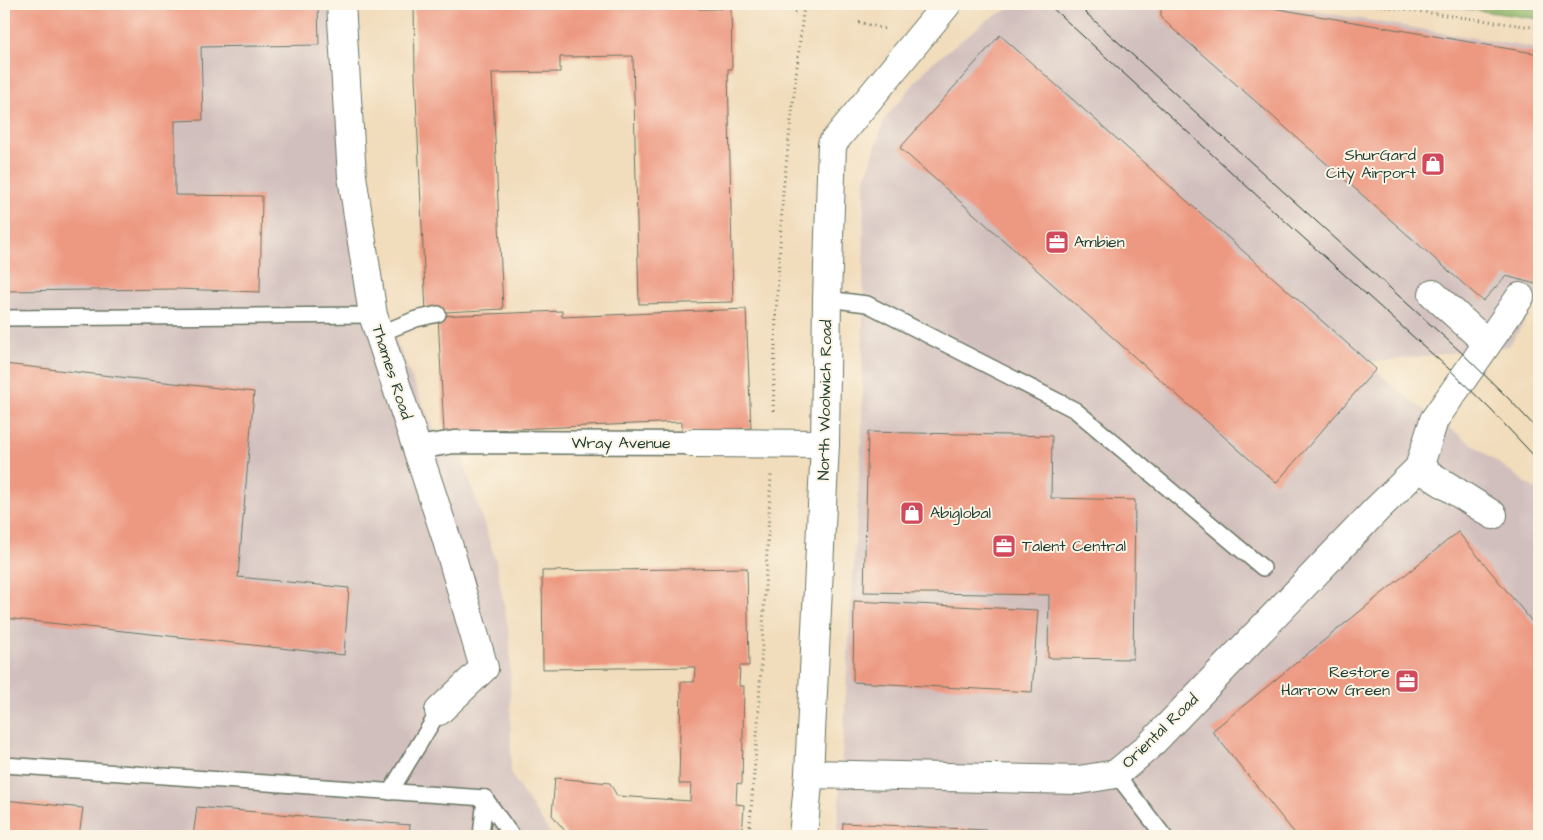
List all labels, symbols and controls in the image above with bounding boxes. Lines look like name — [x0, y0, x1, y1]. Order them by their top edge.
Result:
place label: ShurGard City Airport — [1326, 144, 1417, 185]
shop icon: ShurGard City Airport — [1420, 151, 1446, 177]
office icon: Ambien — [1044, 229, 1070, 255]
place label: Ambien — [1074, 231, 1125, 253]
street label: North Woolwich Road — [813, 319, 837, 481]
street label: Thames Road — [366, 322, 418, 422]
street label: Wray Avenue — [571, 432, 671, 455]
shop icon: Abiglobal — [899, 500, 925, 526]
place label: Abiglobal — [930, 502, 991, 525]
office icon: Talent Central — [991, 533, 1017, 559]
place label: Talent Central — [1022, 535, 1126, 557]
place label: Restore Harrow Green — [1281, 661, 1390, 701]
office icon: Restore Harrow Green — [1394, 668, 1420, 694]
street label: Oriental Road — [1117, 689, 1203, 773]

